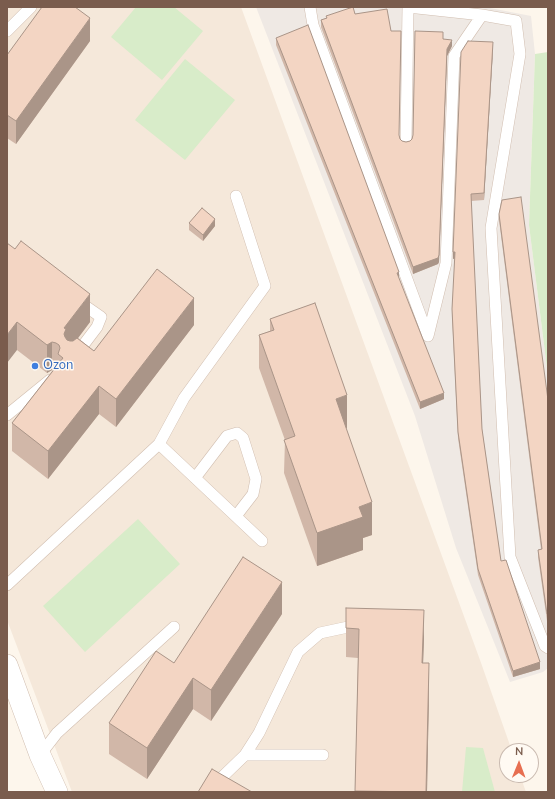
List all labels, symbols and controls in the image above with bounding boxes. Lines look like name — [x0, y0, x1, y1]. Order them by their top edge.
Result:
place label: Ozon — [43, 358, 73, 374]
marker: Ozon — [30, 361, 40, 371]
north arrow — [499, 743, 539, 783]
text: N — [515, 744, 523, 759]

